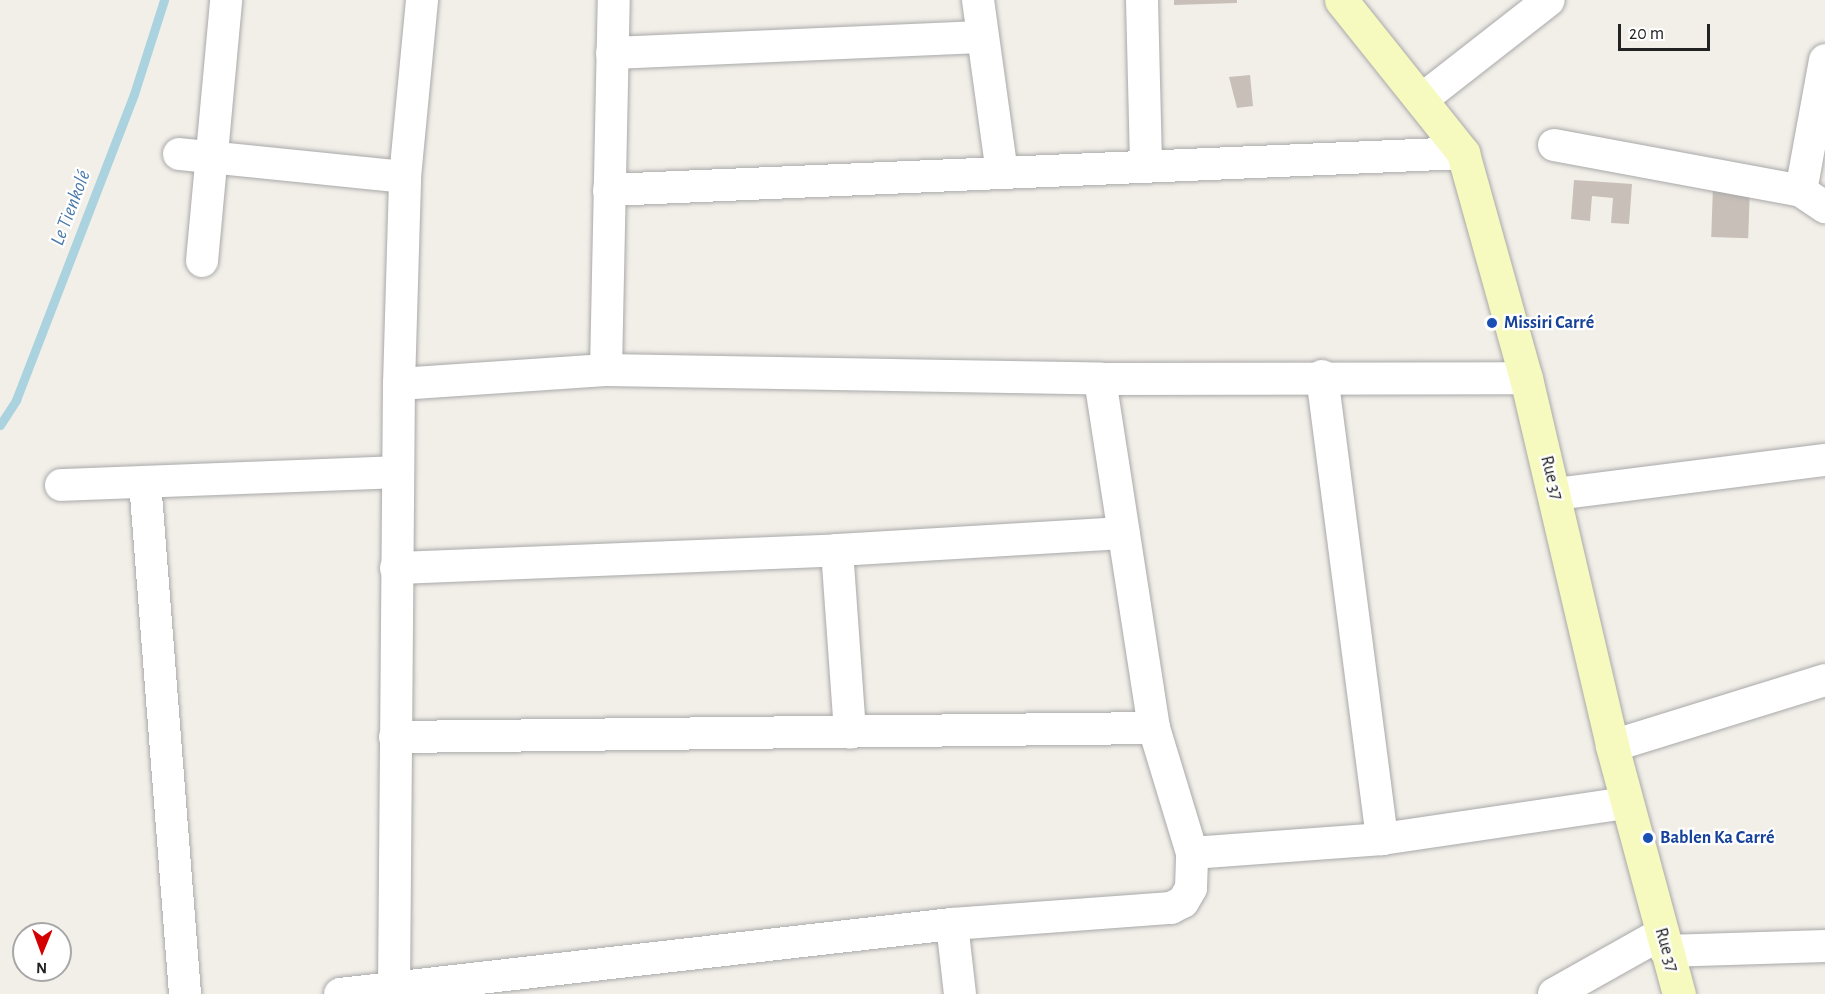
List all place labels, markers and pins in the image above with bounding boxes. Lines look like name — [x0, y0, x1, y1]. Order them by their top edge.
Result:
place label: Missiri Carré — [1504, 312, 1594, 334]
marker: Missiri Carré — [1485, 316, 1499, 330]
place label: Bablen Ka Carré — [1660, 827, 1775, 849]
marker: Bablen Ka Carré — [1641, 831, 1655, 845]

